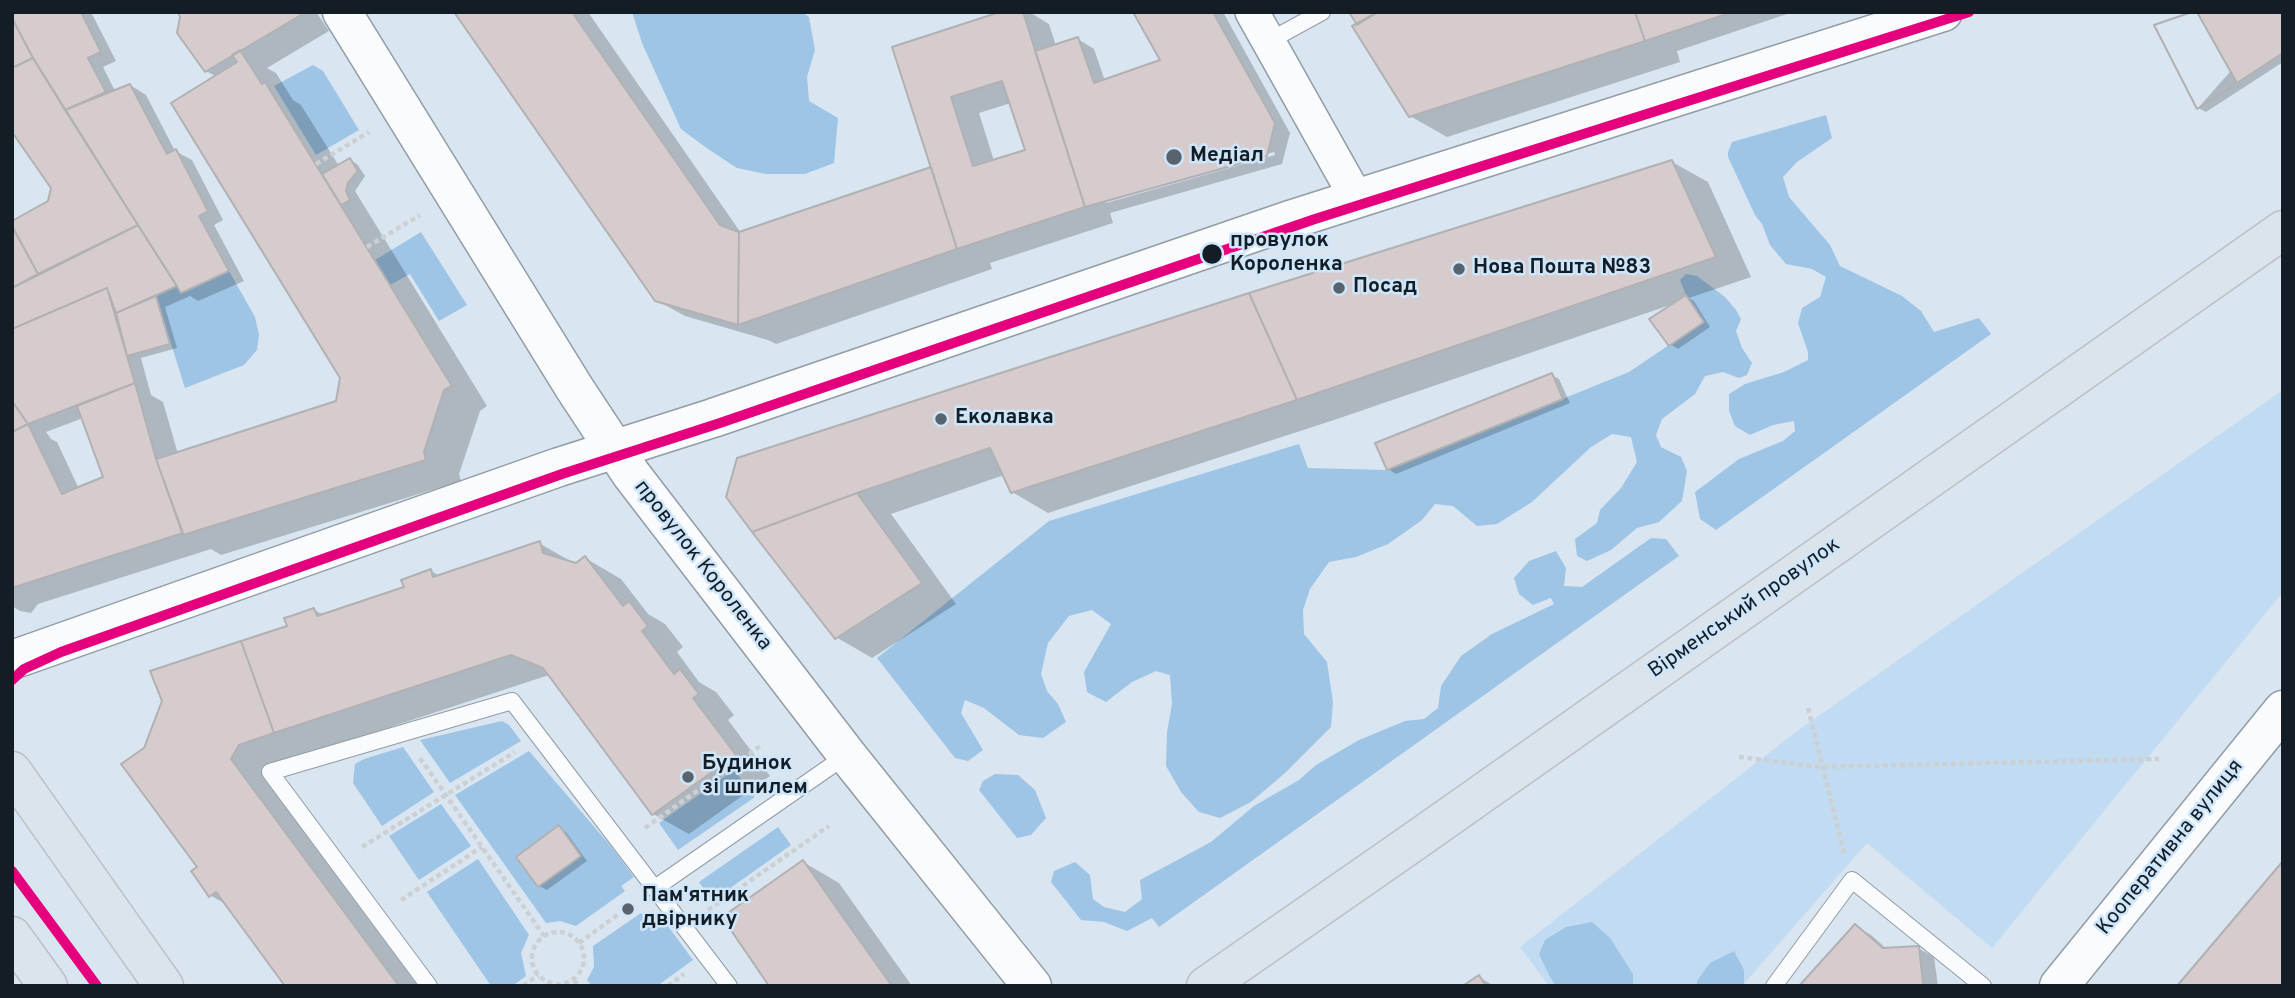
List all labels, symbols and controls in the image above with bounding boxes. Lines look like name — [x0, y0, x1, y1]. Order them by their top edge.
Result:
place label: Медіал — [1190, 144, 1264, 170]
marker: Медіал — [1164, 147, 1184, 167]
place label: провулок Короленка — [1230, 229, 1343, 279]
marker: провулок Короленка — [1200, 242, 1224, 266]
place label: Нова Пошта №83 — [1473, 256, 1651, 282]
marker: Нова Пошта №83 — [1451, 261, 1467, 277]
place label: Посад — [1353, 275, 1417, 301]
marker: Посад — [1331, 280, 1347, 296]
place label: Еколавка — [955, 406, 1054, 432]
marker: Еколавка — [933, 411, 949, 427]
street label: провулок Короленка — [628, 476, 776, 656]
street label: Вірменський провулок — [1644, 533, 1846, 685]
place label: Будинок зі шпилем — [702, 752, 808, 802]
street label: Кооперативна вулиця — [2092, 755, 2250, 941]
marker: Будинок зі шпилем — [680, 769, 696, 785]
place label: Пам'ятник двірнику — [642, 884, 749, 934]
marker: Пам'ятник двірнику — [620, 901, 636, 917]

